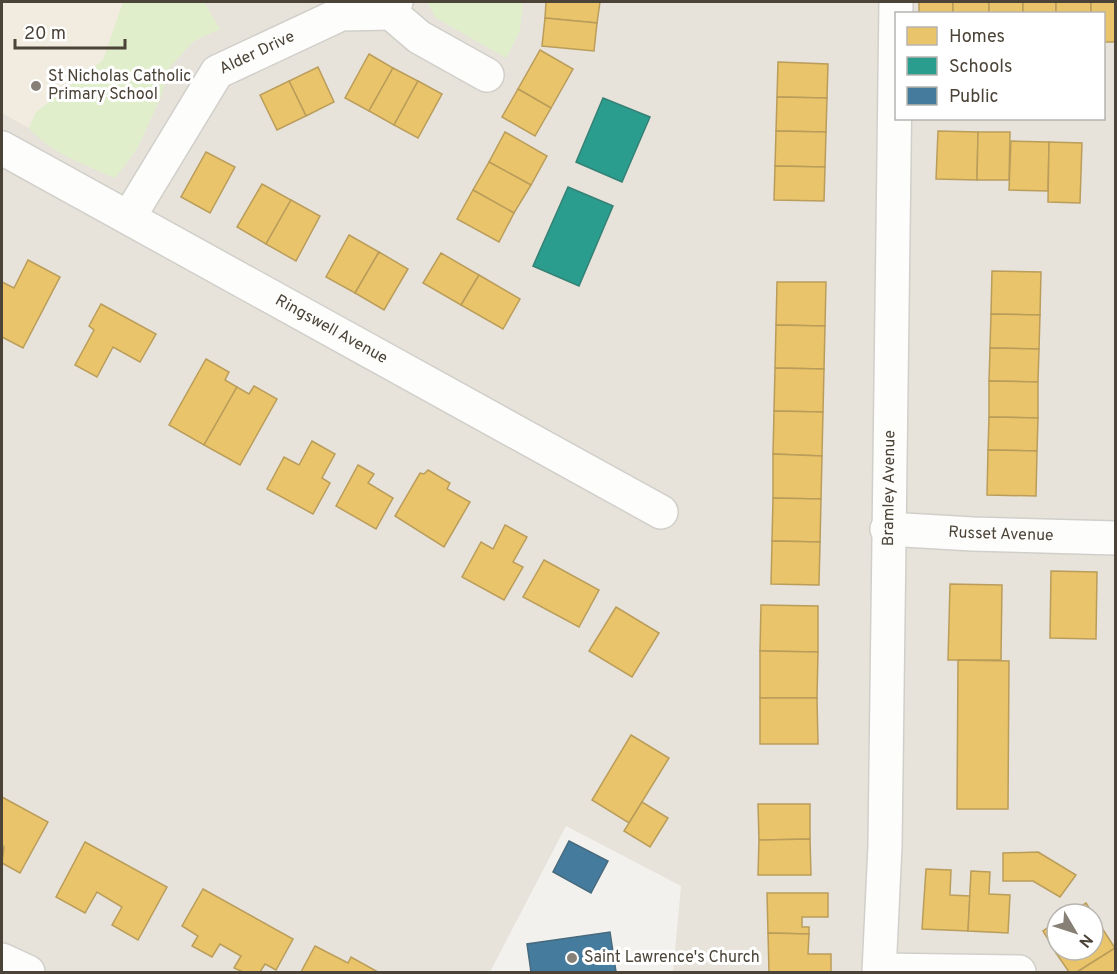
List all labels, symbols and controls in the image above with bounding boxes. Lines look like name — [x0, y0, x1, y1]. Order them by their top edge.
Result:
scale bar — [15, 12, 124, 50]
legend — [895, 12, 1105, 120]
text: 20 m — [24, 23, 66, 46]
text: Homes — [949, 26, 1005, 49]
street label: Alder Drive — [216, 27, 298, 79]
text: Schools — [949, 56, 1012, 79]
place label: St Nicholas Catholic Primary School — [48, 67, 191, 105]
marker: St Nicholas Catholic Primary School — [29, 79, 43, 93]
text: Public — [949, 86, 999, 109]
street label: Ringswell Avenue — [271, 291, 391, 369]
street label: Bramley Avenue — [879, 430, 900, 546]
street label: Russet Avenue — [948, 523, 1054, 546]
north arrow — [1045, 902, 1105, 962]
text: N — [1074, 929, 1096, 951]
place label: Saint Lawrence's Church — [584, 948, 760, 968]
marker: Saint Lawrence's Church — [565, 951, 579, 965]

